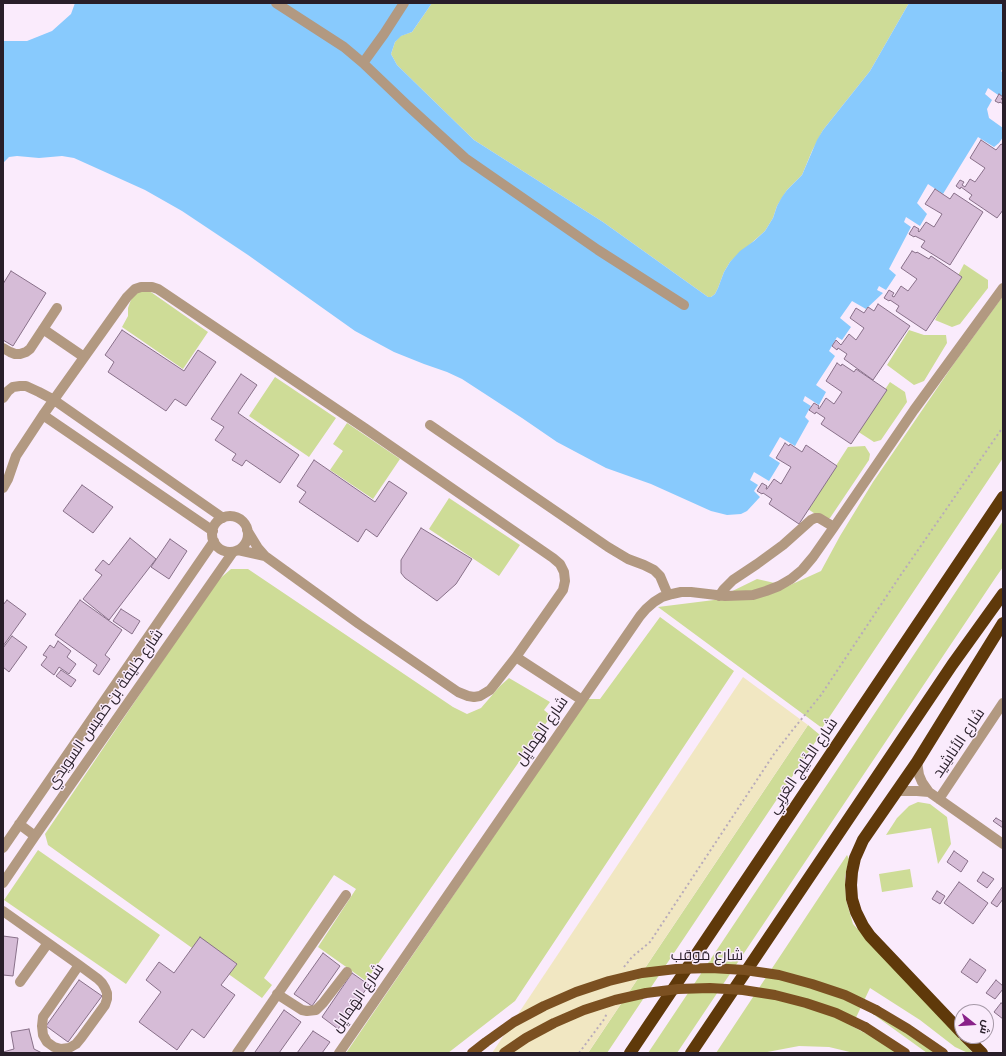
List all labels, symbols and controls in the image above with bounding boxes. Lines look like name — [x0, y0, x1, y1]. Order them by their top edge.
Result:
street label: شارع خليفة بن خميس السويدي — [43, 626, 167, 792]
street label: شارع الهَمايِل — [512, 693, 572, 769]
street label: شارع الأناشِيد — [929, 705, 989, 781]
street label: شارع الخَلِيج العَربِي — [764, 715, 842, 817]
street label: شارع مَوقب — [671, 947, 743, 965]
street label: شارع الهَمايِل — [328, 960, 388, 1036]
north arrow — [954, 1004, 994, 1044]
text: ش — [977, 1019, 993, 1036]

